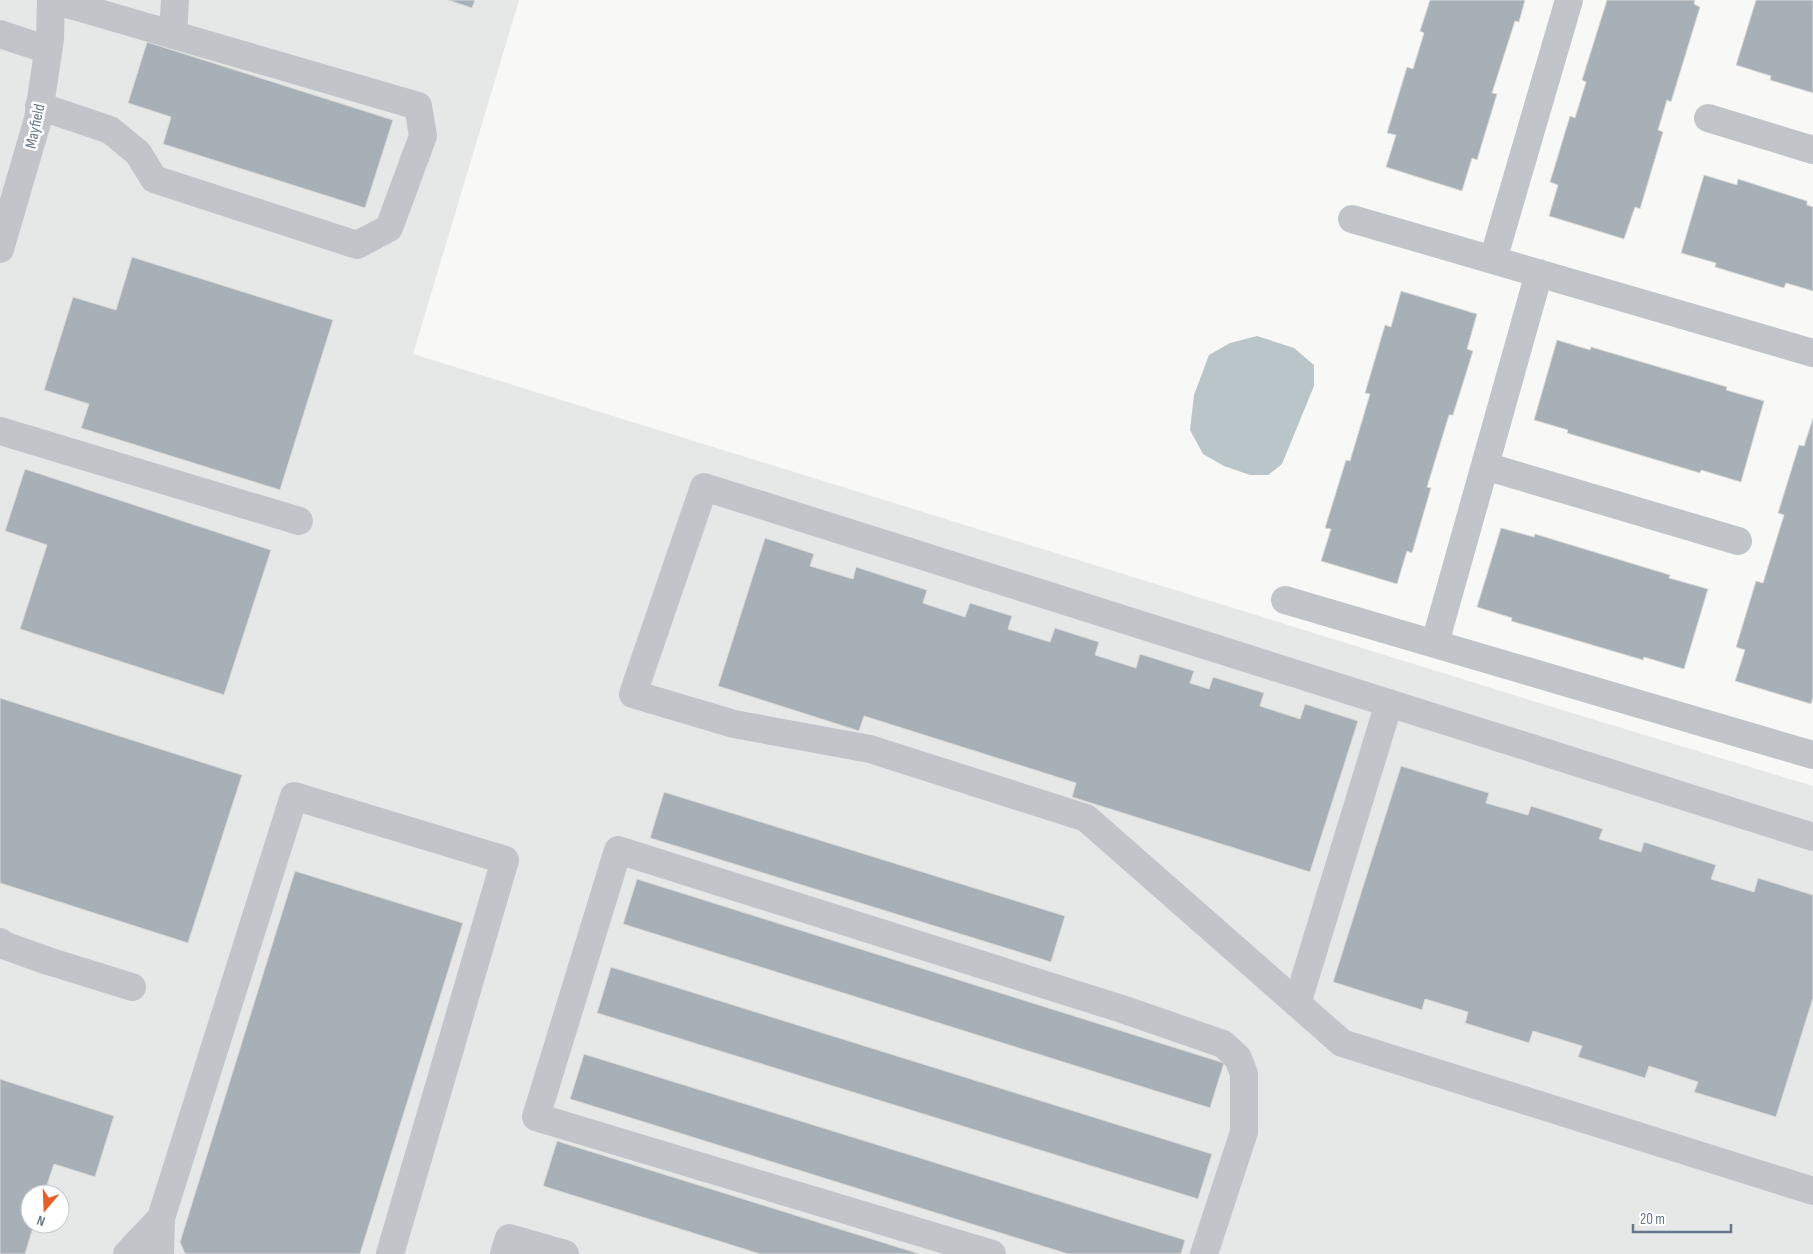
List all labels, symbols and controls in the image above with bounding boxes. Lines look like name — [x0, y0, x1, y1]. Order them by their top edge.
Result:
street label: Mayfield — [22, 102, 49, 150]
north arrow — [20, 1184, 70, 1234]
scale bar — [1633, 1202, 1730, 1234]
text: 20 m — [1640, 1210, 1665, 1229]
text: N — [35, 1212, 47, 1230]

